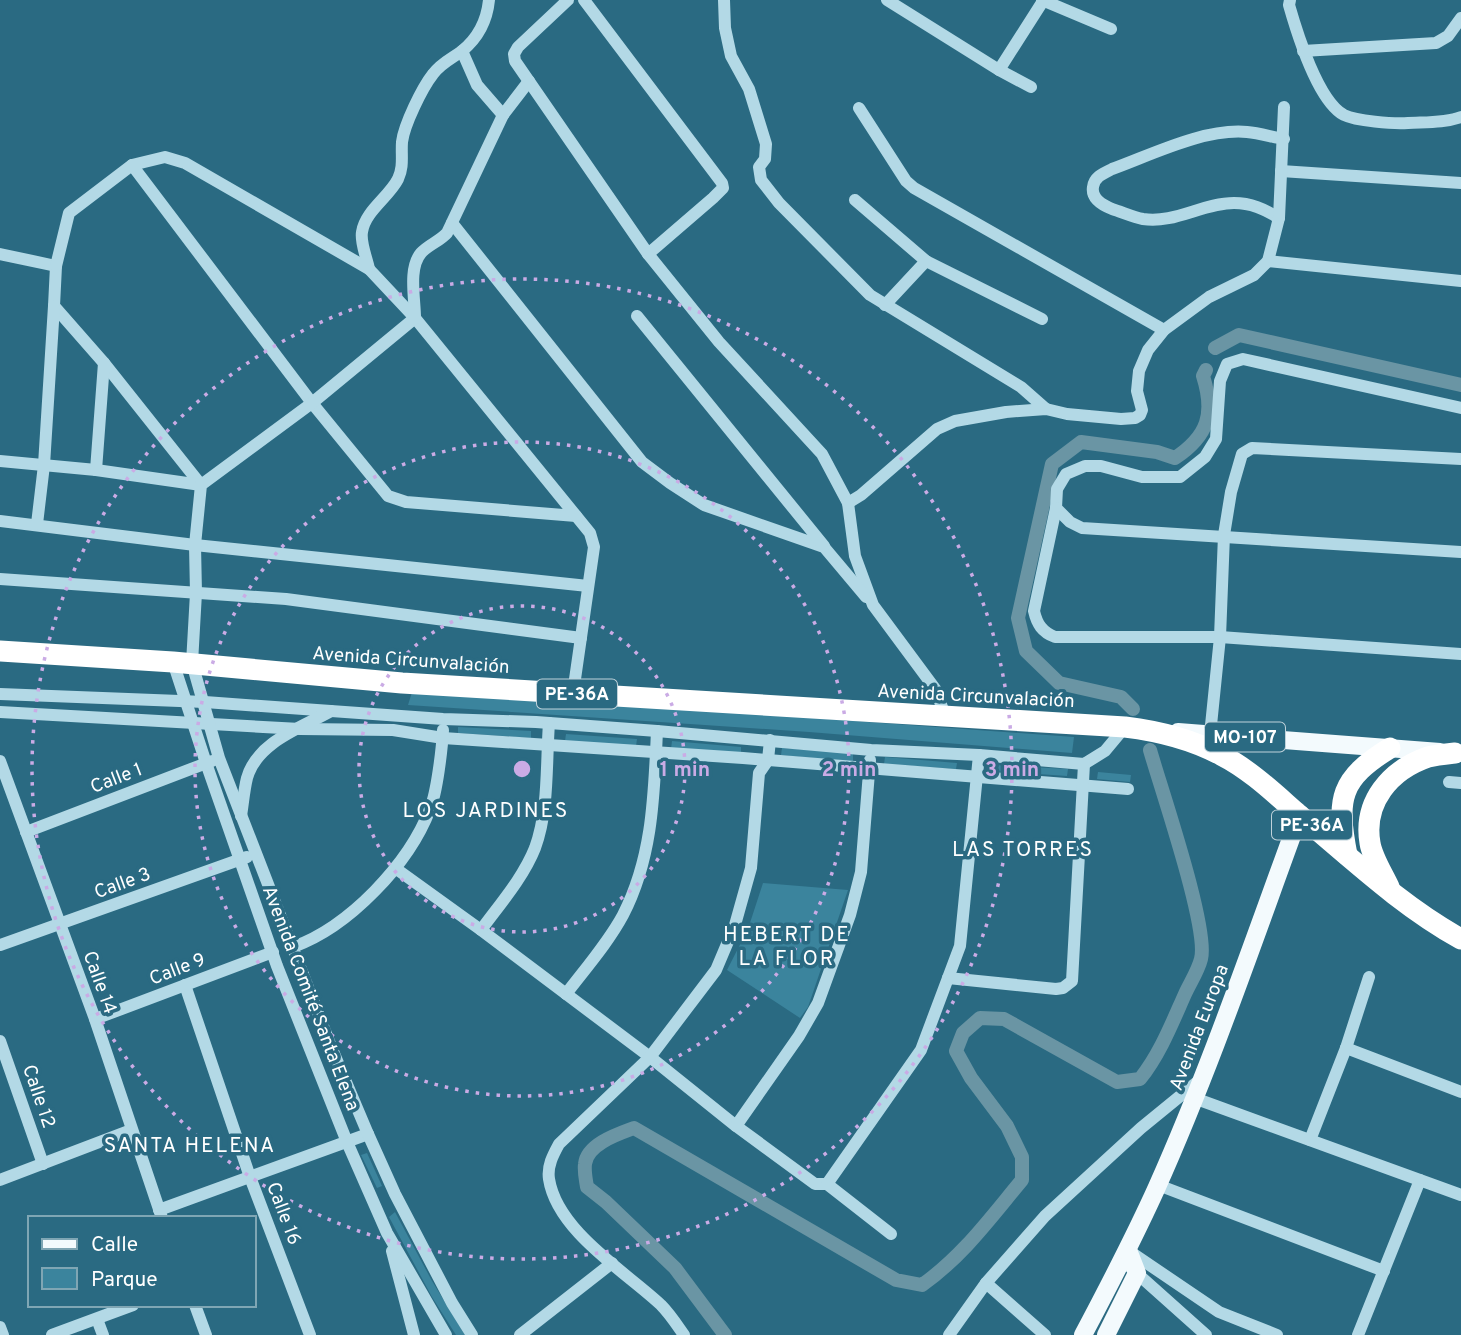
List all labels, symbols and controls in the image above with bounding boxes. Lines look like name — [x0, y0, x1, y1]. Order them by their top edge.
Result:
street label: Avenida Circunvalación — [311, 642, 510, 680]
road number: PE-36A — [537, 680, 617, 708]
street label: Avenida Circunvalación — [877, 680, 1075, 714]
road number: MO-107 — [1205, 722, 1285, 752]
centre of rings — [510, 757, 534, 781]
text: 1 min — [660, 757, 710, 784]
text: 2 min — [822, 757, 876, 784]
text: 3 min — [985, 757, 1039, 784]
street label: Calle 1 — [87, 758, 146, 800]
district label: LOS JARDINES — [403, 798, 569, 825]
road number: PE-36A — [1272, 810, 1352, 840]
district label: LAS TORRES — [952, 837, 1094, 864]
street label: Calle 3 — [91, 863, 154, 905]
street label: Avenida Comité Santa Elena — [256, 883, 364, 1115]
district label: HEBERT DE LA FLOR — [723, 922, 851, 973]
street label: Calle 14 — [77, 948, 122, 1018]
street label: Calle 9 — [146, 948, 209, 992]
street label: Avenida Europa — [1165, 961, 1235, 1094]
street label: Calle 12 — [16, 1062, 60, 1132]
district label: SANTA HELENA — [104, 1133, 276, 1160]
street label: Calle 16 — [260, 1179, 306, 1249]
legend — [28, 1216, 256, 1307]
text: Calle — [91, 1232, 138, 1259]
text: Parque — [91, 1267, 158, 1294]

